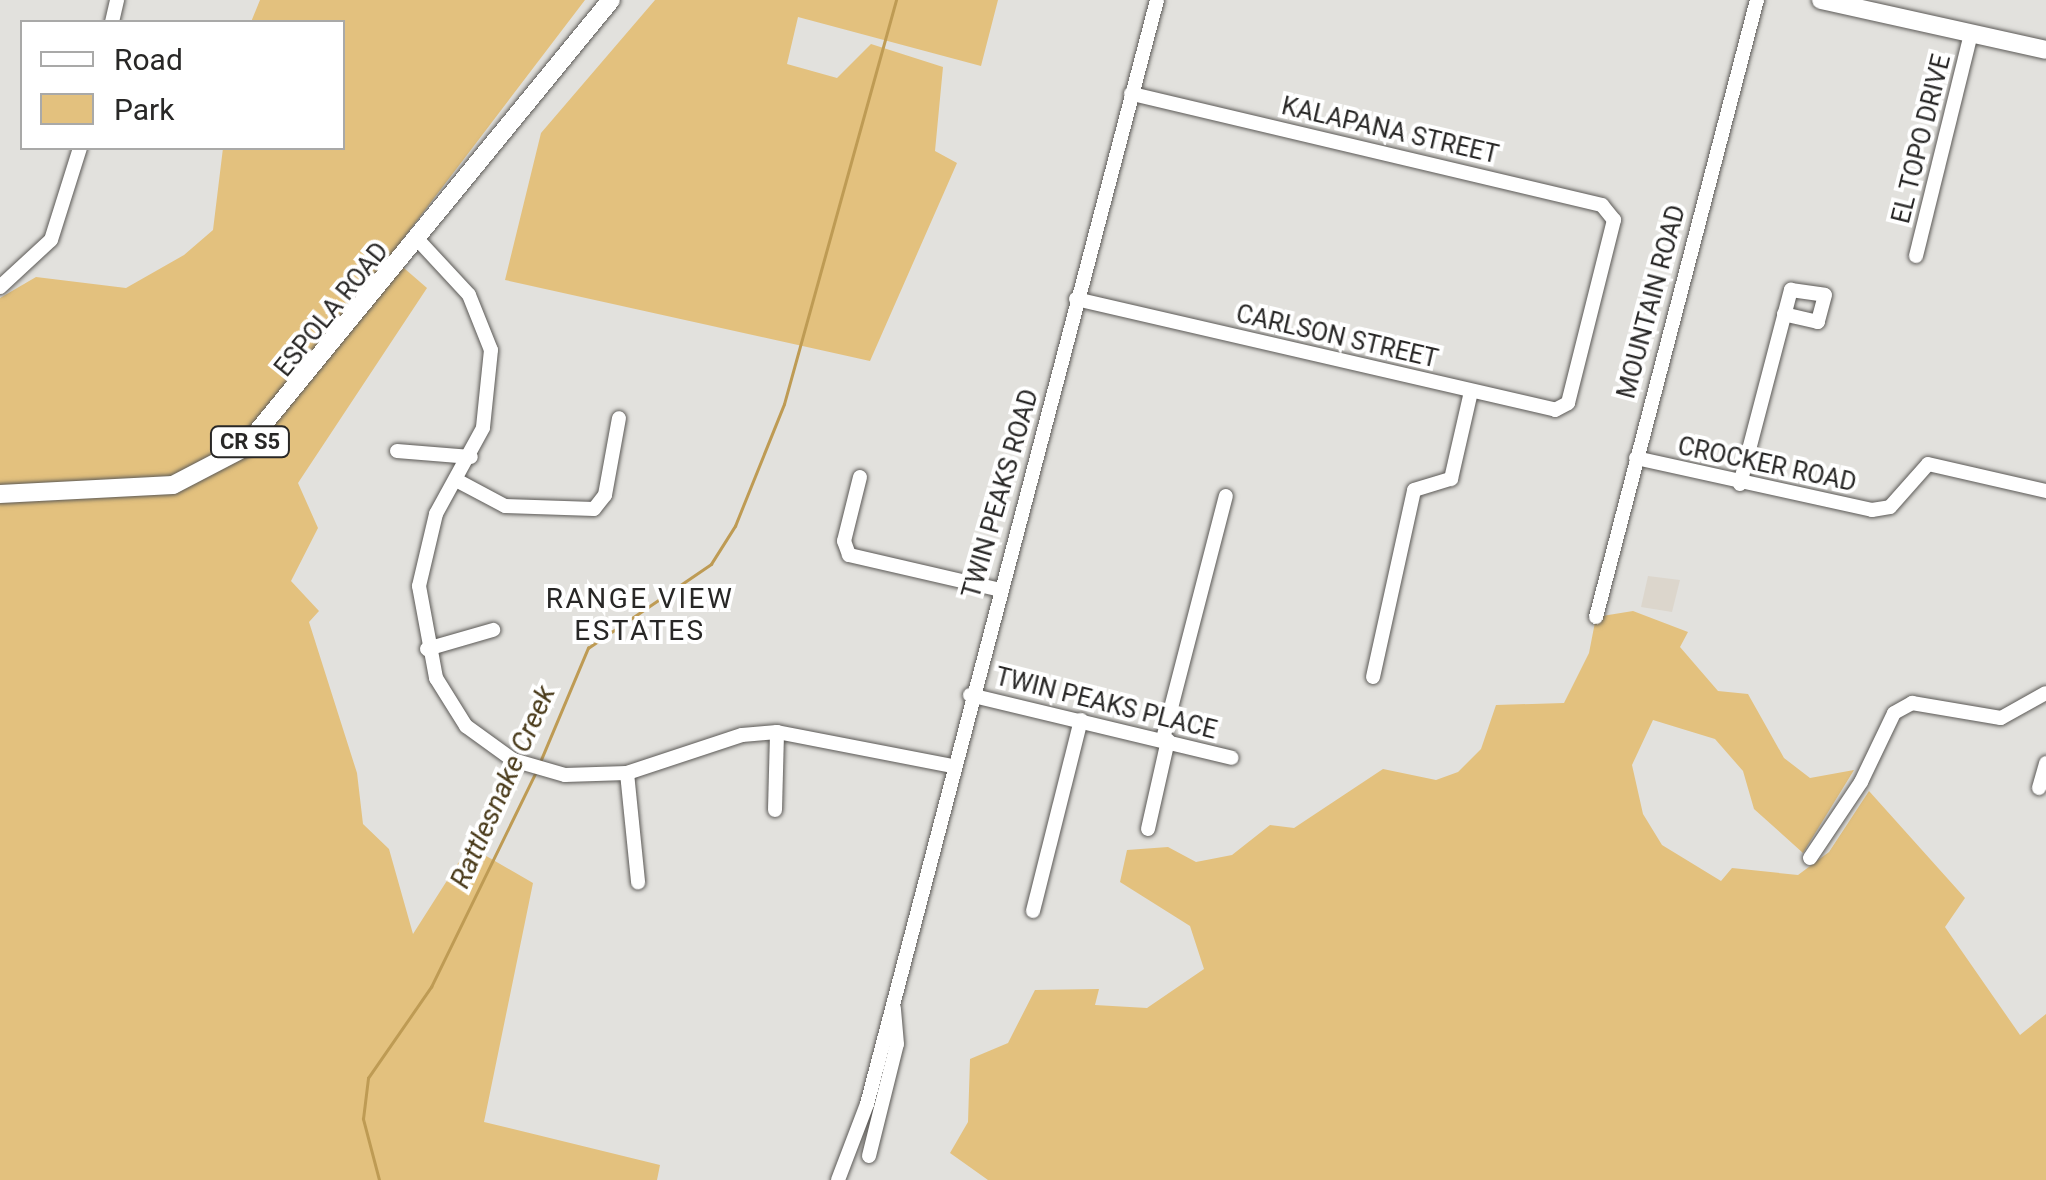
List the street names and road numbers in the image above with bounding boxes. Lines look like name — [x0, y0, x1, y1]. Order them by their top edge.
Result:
street label: EL TOPO DRIVE — [1886, 51, 1958, 227]
street label: KALAPANA STREET — [1279, 91, 1501, 171]
street label: MOUNTAIN ROAD — [1612, 202, 1692, 402]
street label: ESPOLA ROAD — [269, 237, 395, 383]
street label: CARLSON STREET — [1233, 299, 1441, 375]
street label: TWIN PEAKS ROAD — [957, 386, 1045, 602]
road number: CR S5 — [208, 425, 292, 459]
street label: CROCKER ROAD — [1675, 431, 1859, 499]
street label: TWIN PEAKS PLACE — [992, 662, 1220, 746]

